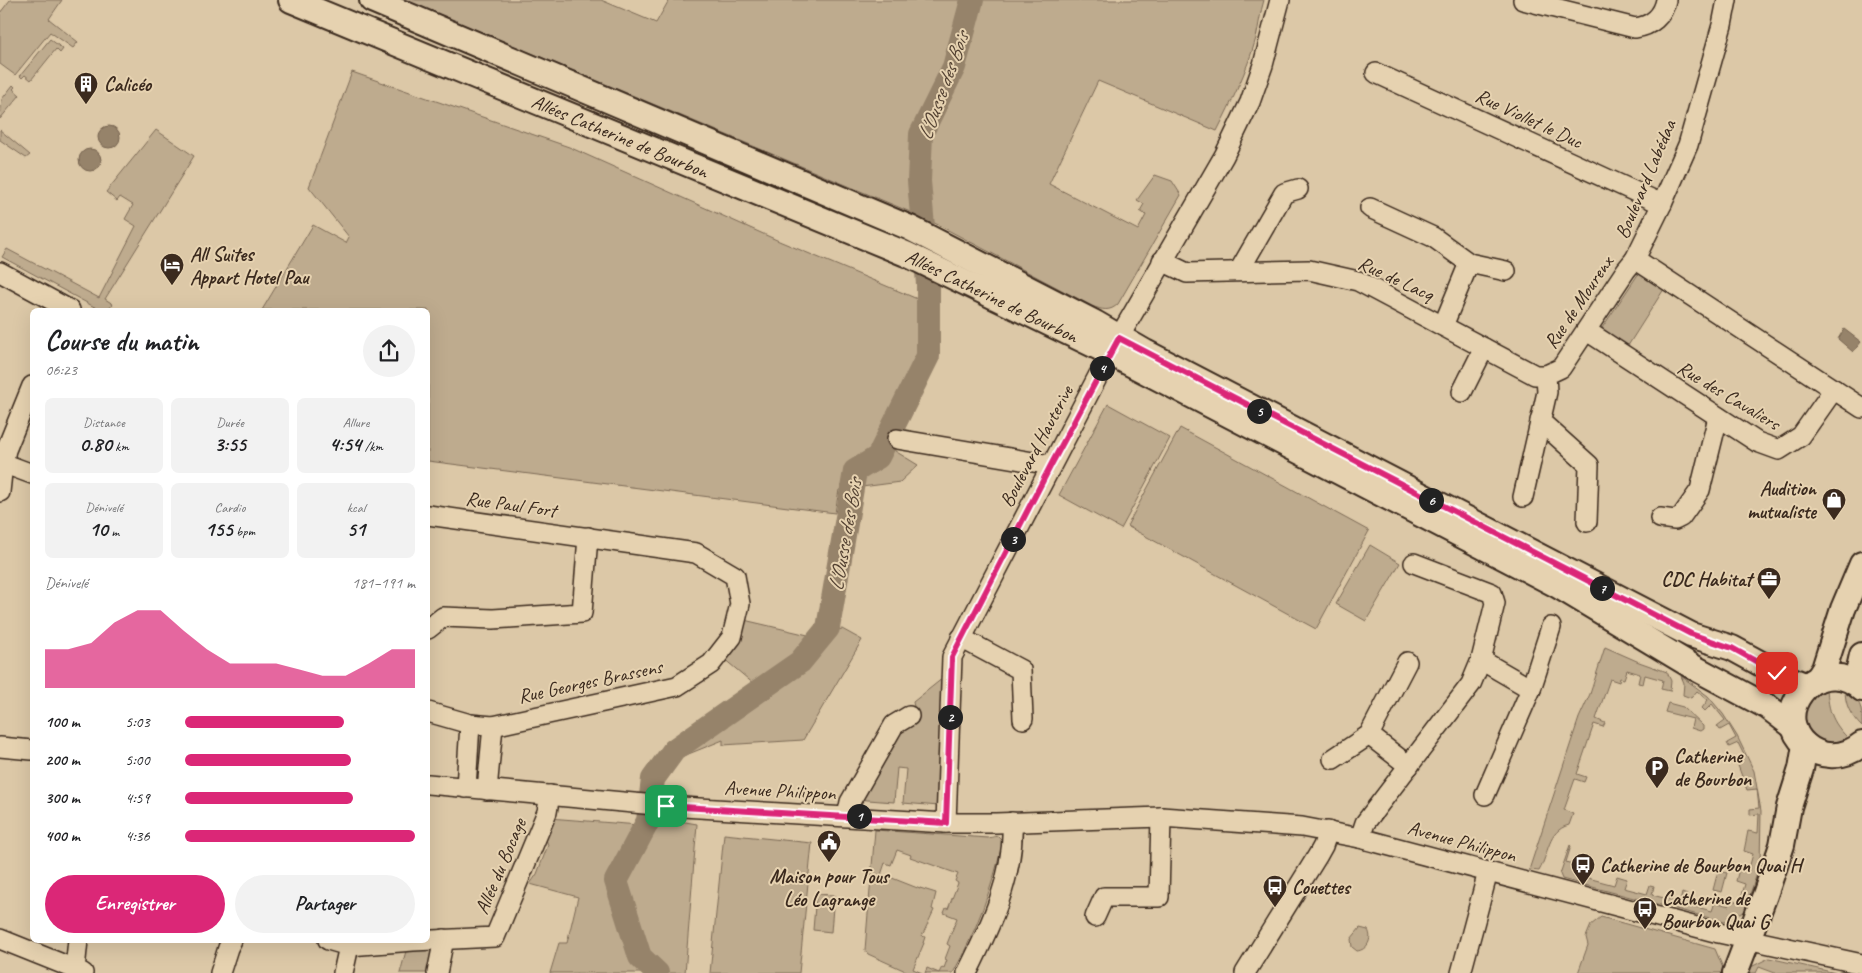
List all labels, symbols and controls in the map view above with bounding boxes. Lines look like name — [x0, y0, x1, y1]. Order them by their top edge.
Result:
water label: L'Ousse des Bois — [912, 25, 976, 143]
building icon: Calicéo — [73, 71, 99, 105]
place label: Calicéo — [104, 72, 153, 97]
street label: Rue Viollet le Duc — [1471, 83, 1587, 154]
street label: Allées Catherine de Bourbon — [528, 89, 713, 184]
street label: Boulevard Labédaa — [1609, 114, 1682, 242]
place label: All Suites Appart Hotel Pau — [190, 242, 310, 290]
street label: Allées Catherine de Bourbon — [901, 244, 1083, 349]
street label: Rue de Mourenx — [1538, 249, 1620, 353]
street label: Rue de Lacq — [1354, 250, 1439, 307]
hotel icon: All Suites Appart Hotel Pau — [159, 252, 185, 286]
text: Course du matin — [45, 323, 198, 358]
button: share — [363, 325, 415, 377]
street label: Rue des Cavaliers — [1673, 355, 1786, 437]
pin: 4 — [1090, 356, 1114, 380]
text: 06:23 — [45, 360, 77, 380]
text: 4 — [1099, 360, 1106, 377]
street label: Boulevard Hauterive — [994, 380, 1080, 511]
pin: 5 — [1246, 398, 1272, 424]
text: 5 — [1256, 403, 1263, 420]
text: Distance — [83, 414, 125, 431]
text: Durée — [216, 414, 244, 431]
text: Allure — [343, 414, 369, 431]
text: 0.80 — [79, 431, 112, 457]
text: 3:55 — [214, 431, 246, 457]
text: 4:54 — [329, 431, 361, 457]
text: km — [112, 438, 129, 455]
text: /km — [361, 438, 383, 455]
water label: L'Ousse des Bois — [822, 474, 868, 593]
place label: Audition mutualiste — [1747, 476, 1818, 524]
street label: Rue Paul Fort — [464, 486, 561, 524]
shop icon: Audition mutualiste — [1821, 487, 1847, 521]
pin: 6 — [1418, 488, 1444, 512]
text: 6 — [1428, 492, 1435, 509]
text: Dénivelé — [85, 499, 123, 516]
text: Cardio — [215, 499, 245, 516]
text: kcal — [347, 499, 365, 516]
text: 10 — [89, 516, 108, 542]
text: 155 — [205, 516, 233, 542]
text: 51 — [347, 516, 365, 542]
text: m — [108, 523, 119, 540]
text: bpm — [233, 523, 255, 540]
pin: 3 — [1000, 526, 1026, 552]
text: 3 — [1010, 531, 1017, 548]
office icon: CDC Habitat — [1756, 566, 1782, 600]
place label: CDC Habitat — [1661, 567, 1755, 592]
text: Dénivelé — [45, 573, 88, 593]
text: 181–191 m — [352, 573, 415, 593]
pin: 7 — [1590, 576, 1614, 600]
text: 7 — [1599, 580, 1606, 597]
pin — [1756, 652, 1798, 694]
street label: Rue Georges Brassens — [516, 654, 667, 709]
icon: check — [1763, 659, 1791, 687]
pin: 2 — [938, 704, 962, 730]
text: 2 — [947, 709, 954, 726]
text: 100 m — [45, 712, 80, 732]
text: 5:03 — [125, 712, 150, 732]
place label: Catherine de Bourbon — [1674, 744, 1752, 792]
text: 200 m — [45, 750, 80, 770]
text: 5:00 — [125, 750, 150, 770]
parking icon: Catherine de Bourbon — [1644, 755, 1670, 789]
street label: Avenue Philippon — [724, 775, 837, 806]
pin — [645, 785, 687, 827]
text: 300 m — [45, 788, 80, 808]
text: 4:59 — [125, 788, 150, 808]
icon: arrive — [652, 792, 680, 820]
pin: 1 — [846, 804, 872, 828]
text: 1 — [856, 808, 863, 825]
street label: Allée du Bocage — [469, 813, 532, 918]
street label: Avenue Philippon — [1405, 815, 1520, 868]
text: 400 m — [45, 826, 80, 846]
text: 4:36 — [125, 826, 150, 846]
public building icon: Maison pour Tous Léo Lagrange — [816, 829, 842, 863]
bus stop icon: Catherine de Bourbon Quai H — [1570, 852, 1596, 886]
place label: Catherine de Bourbon Quai H — [1600, 853, 1805, 878]
place label: Maison pour Tous Léo Lagrange — [769, 864, 891, 912]
bus stop icon: Couettes — [1262, 874, 1288, 908]
button: Enregistrer — [45, 875, 225, 933]
button: Partager — [235, 875, 415, 933]
place label: Couettes — [1292, 875, 1352, 900]
place label: Catherine de Bourbon Quai G — [1662, 886, 1772, 934]
bus stop icon: Catherine de Bourbon Quai G — [1632, 896, 1658, 930]

